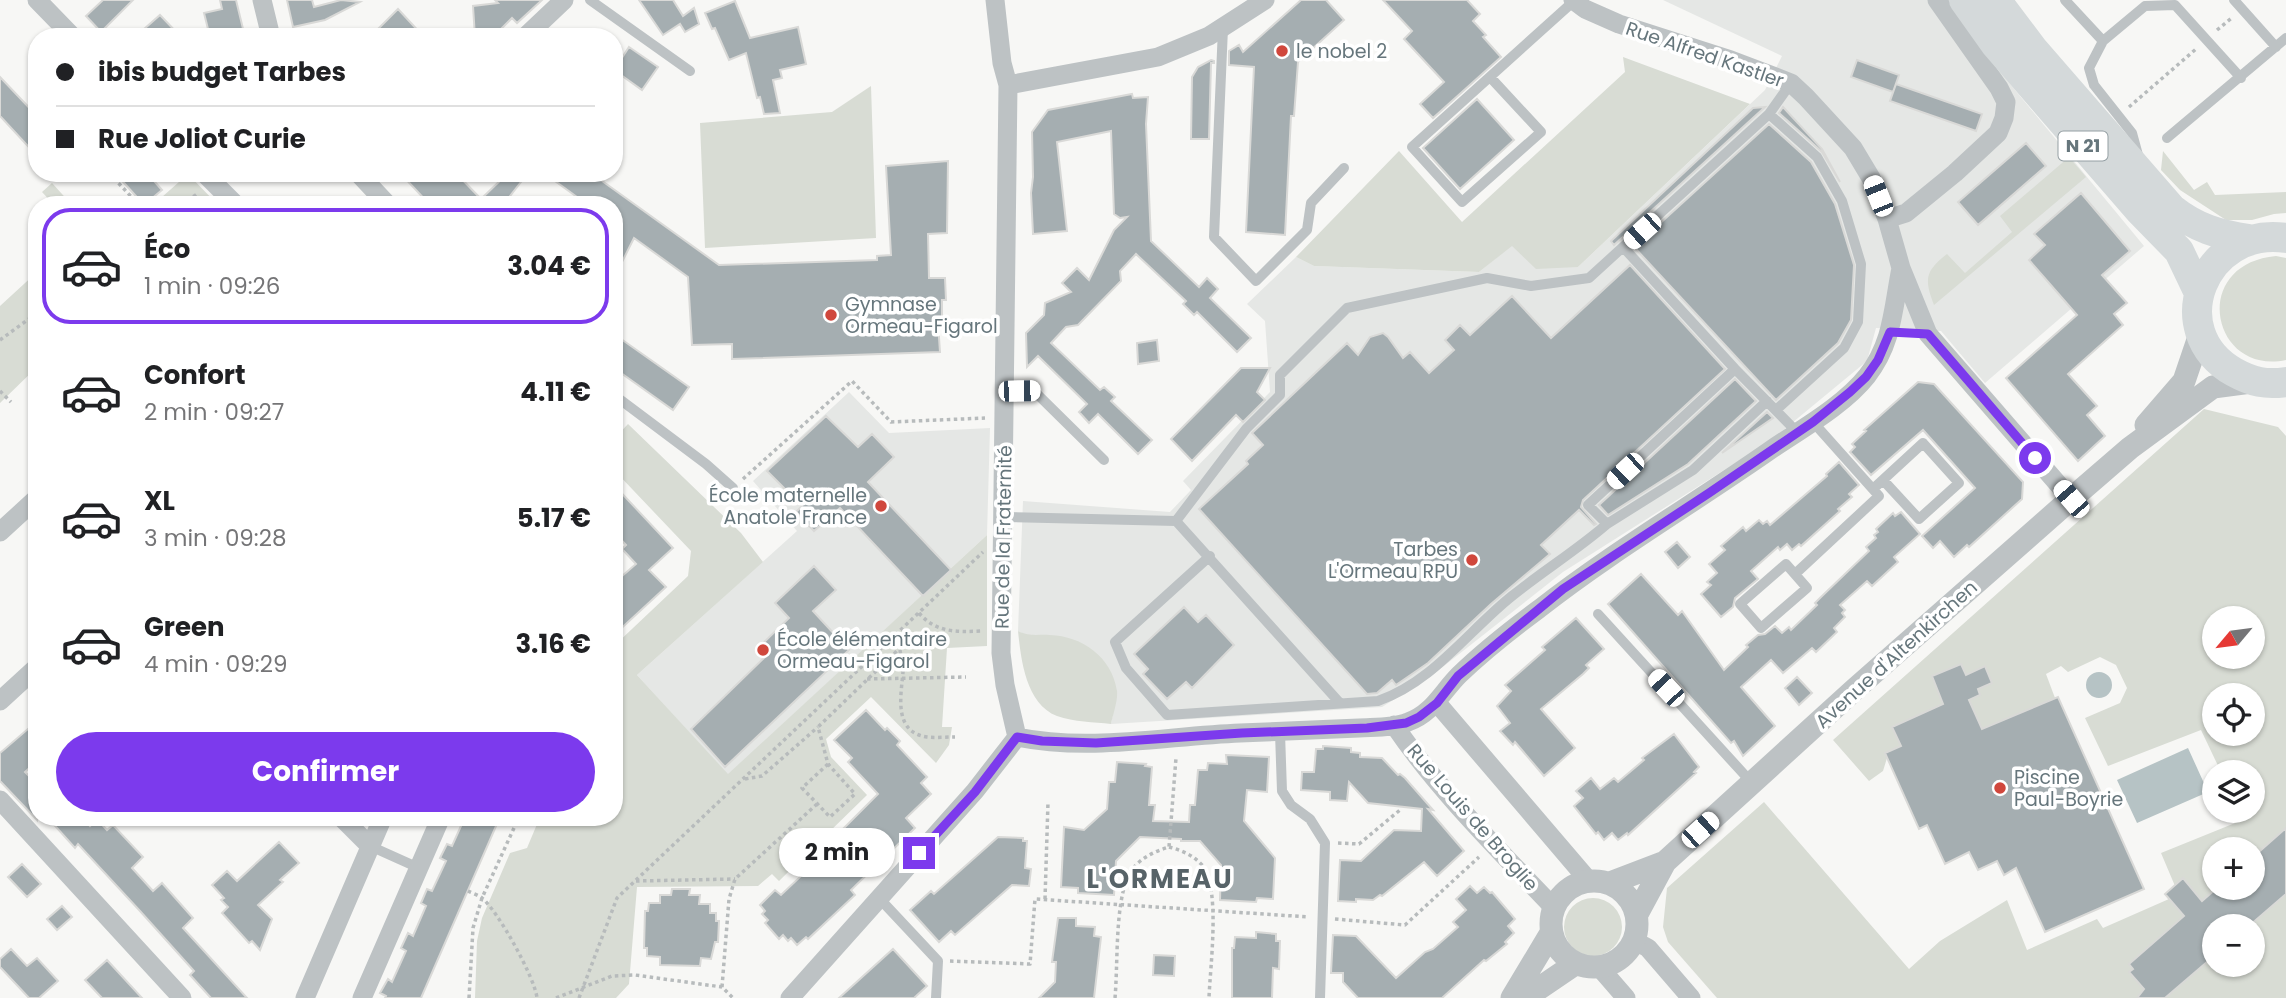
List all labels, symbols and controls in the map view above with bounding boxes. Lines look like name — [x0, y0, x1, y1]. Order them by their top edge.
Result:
street label: Rue Alfred Kastler — [1622, 15, 1788, 94]
place label: le nobel 2 — [1296, 38, 1387, 65]
marker: le nobel 2 — [1274, 43, 1290, 59]
text: ibis budget Tarbes — [98, 54, 346, 90]
text: Rue Joliot Curie — [98, 121, 306, 157]
road number: N 21 — [2058, 132, 2108, 160]
car — [1861, 173, 1896, 219]
car — [1620, 209, 1665, 253]
text: Éco — [144, 231, 190, 267]
icon: car — [60, 235, 123, 298]
text: 3.04 € — [507, 248, 591, 284]
text: 1 min · 09:26 — [144, 270, 280, 302]
place label: Gymnase Ormeau-Figarol — [845, 291, 998, 340]
marker: Gymnase Ormeau-Figarol — [823, 307, 839, 323]
text: Confort — [144, 357, 246, 393]
icon: car — [60, 361, 123, 424]
text: 4.11 € — [520, 374, 591, 410]
car — [998, 380, 1041, 402]
text: 2 min · 09:27 — [144, 396, 284, 428]
route start — [2019, 442, 2051, 474]
street label: Rue de la Fraternité — [988, 445, 1019, 629]
car — [1603, 449, 1648, 493]
car — [2050, 476, 2093, 522]
place label: École maternelle Anatole France — [709, 482, 867, 531]
text: XL — [144, 483, 175, 519]
icon: car — [60, 487, 123, 550]
marker: École maternelle Anatole France — [873, 498, 889, 514]
text: 5.17 € — [517, 500, 591, 536]
text: 3 min · 09:28 — [144, 522, 287, 554]
place label: Tarbes L'Ormeau RPU — [1328, 536, 1458, 585]
marker: Tarbes L'Ormeau RPU — [1464, 552, 1480, 568]
street label: Avenue d'Altenkirchen — [1809, 574, 1983, 735]
north arrow — [2202, 606, 2264, 668]
map controls — [2202, 606, 2265, 977]
text: Green — [144, 609, 225, 645]
icon: car — [60, 613, 123, 676]
text: 3.16 € — [515, 626, 591, 662]
place label: École élémentaire Ormeau-Figarol — [777, 626, 947, 675]
marker: École élémentaire Ormeau-Figarol — [755, 642, 771, 658]
text: 4 min · 09:29 — [144, 648, 287, 680]
car — [1644, 665, 1689, 711]
button: locate — [2202, 683, 2265, 746]
button: Confirmer — [56, 732, 595, 812]
street label: Rue Louis de Broglie — [1401, 738, 1544, 897]
button: layers — [2202, 760, 2265, 823]
place label: Piscine Paul-Boyrie — [2014, 764, 2123, 813]
marker: Piscine Paul-Boyrie — [1992, 780, 2008, 796]
car — [1678, 808, 1723, 852]
callout: 2 min — [779, 828, 894, 878]
text: 2 min — [805, 836, 869, 868]
route end — [903, 837, 935, 869]
button: + — [2202, 837, 2265, 900]
district label: L'ORMEAU — [1087, 861, 1233, 897]
button: − — [2202, 914, 2265, 977]

